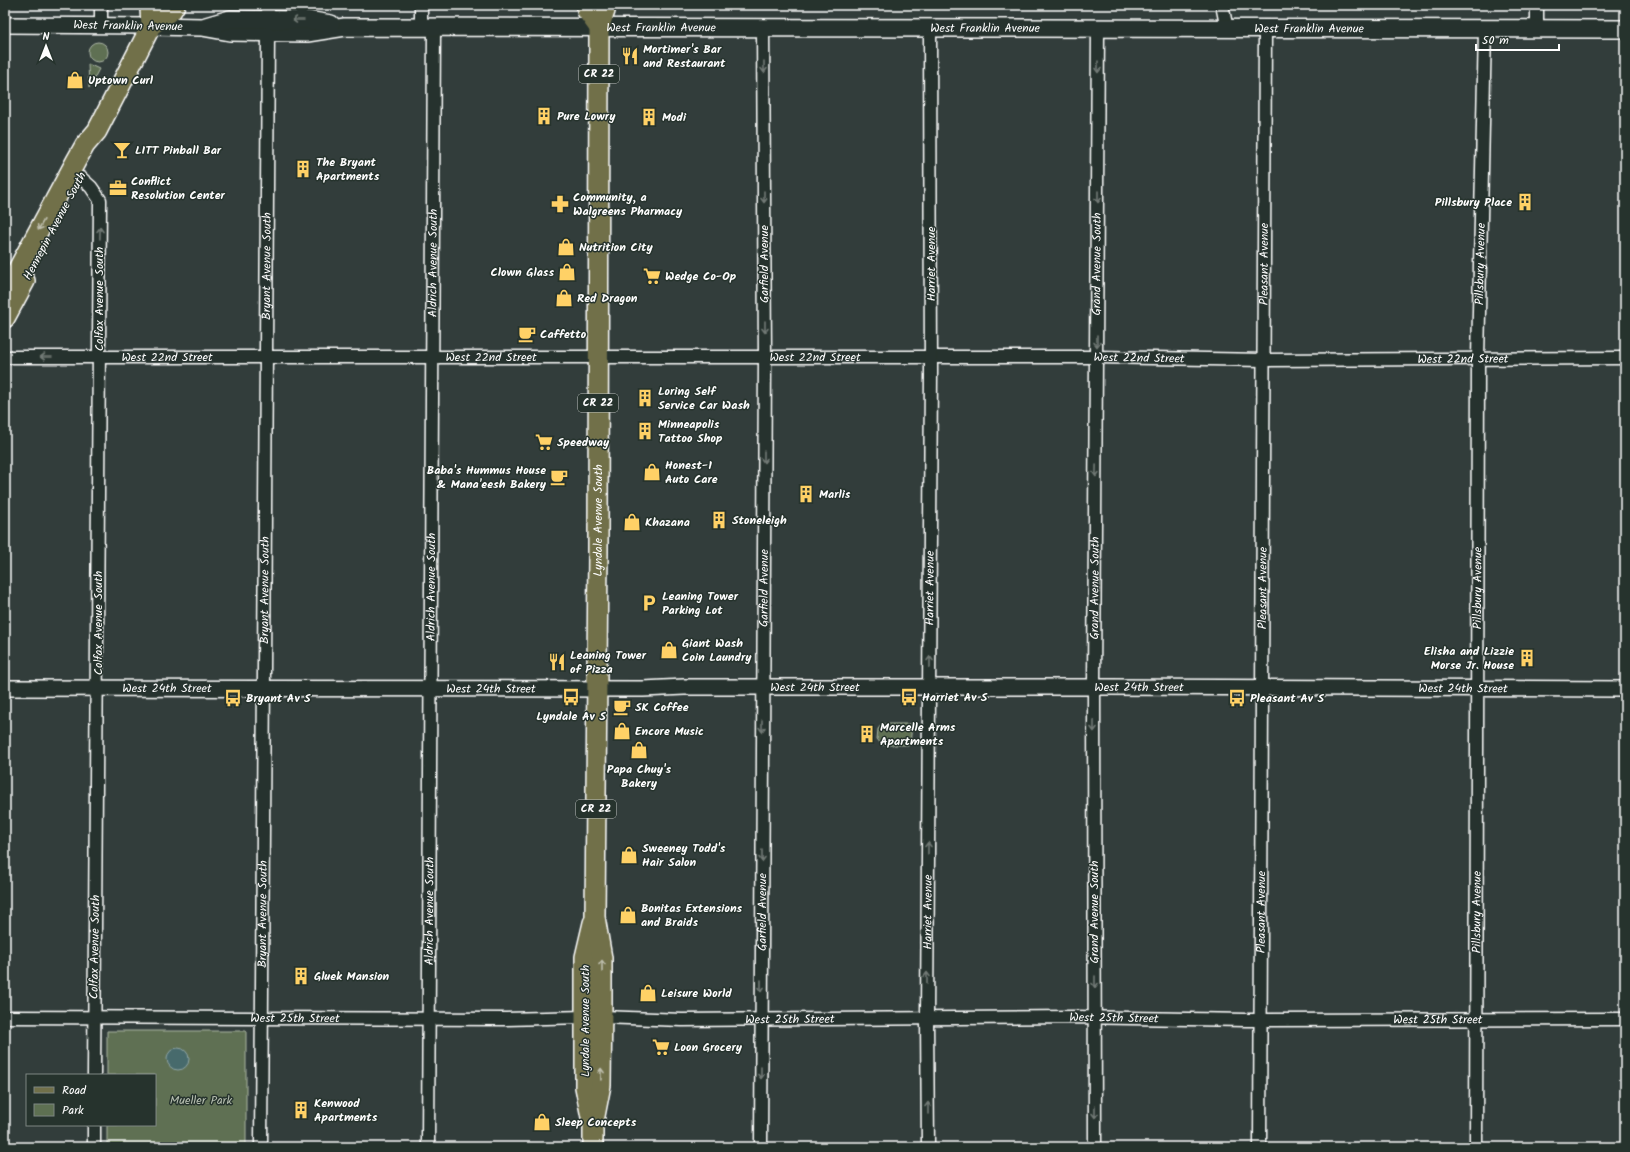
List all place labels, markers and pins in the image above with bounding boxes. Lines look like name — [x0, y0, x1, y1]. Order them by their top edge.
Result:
place label: Mortimer's Bar and Restaurant — [643, 40, 726, 73]
restaurant icon: Mortimer's Bar and Restaurant — [620, 46, 640, 66]
shop icon: Uptown Curl — [65, 70, 85, 90]
place label: Uptown Curl — [88, 71, 154, 90]
building icon: Pure Lowry — [534, 106, 554, 126]
place label: Pure Lowry — [557, 107, 616, 126]
building icon: Modi — [639, 107, 659, 127]
place label: Modi — [662, 108, 687, 127]
bar icon: LITT Pinball Bar — [112, 140, 132, 160]
place label: LITT Pinball Bar — [135, 141, 222, 160]
place label: The Bryant Apartments — [316, 153, 380, 186]
building icon: The Bryant Apartments — [293, 159, 313, 179]
place label: Conflict Resolution Center — [131, 172, 226, 205]
office icon: Conflict Resolution Center — [108, 178, 128, 198]
place label: Community, a Walgreens Pharmacy — [573, 188, 683, 221]
building icon: Pillsbury Place — [1515, 192, 1535, 212]
place label: Pillsbury Place — [1435, 193, 1512, 212]
pharmacy icon: Community, a Walgreens Pharmacy — [550, 194, 570, 214]
shop icon: Nutrition City — [556, 237, 576, 257]
place label: Nutrition City — [579, 238, 653, 257]
shop icon: Clown Glass — [557, 262, 577, 282]
place label: Clown Glass — [490, 263, 554, 282]
supermarket icon: Wedge Co-Op — [642, 266, 662, 286]
place label: Wedge Co-Op — [665, 267, 737, 286]
shop icon: Red Dragon — [554, 288, 574, 308]
place label: Red Dragon — [577, 289, 638, 308]
cafe icon: Caffetto — [517, 324, 537, 344]
place label: Caffetto — [540, 325, 587, 344]
place label: Loring Self Service Car Wash — [658, 382, 750, 415]
building icon: Loring Self Service Car Wash — [635, 388, 655, 408]
place label: Minneapolis Tattoo Shop — [658, 415, 723, 448]
building icon: Minneapolis Tattoo Shop — [635, 421, 655, 441]
supermarket icon: Speedway — [534, 432, 554, 452]
place label: Speedway — [557, 433, 610, 452]
place label: Honest-1 Auto Care — [665, 456, 718, 489]
place label: Baba's Hummus House & Mana'eesh Bakery — [427, 461, 547, 494]
shop icon: Honest-1 Auto Care — [642, 462, 662, 482]
cafe icon: Baba's Hummus House & Mana'eesh Bakery — [549, 467, 569, 487]
building icon: Marlis — [796, 484, 816, 504]
place label: Marlis — [819, 485, 851, 504]
building icon: Stoneleigh — [709, 510, 729, 530]
place label: Stoneleigh — [732, 511, 787, 530]
shop icon: Khazana — [622, 512, 642, 532]
place label: Khazana — [645, 513, 690, 532]
place label: Leaning Tower Parking Lot — [662, 587, 739, 620]
parking icon: Leaning Tower Parking Lot — [639, 593, 659, 613]
place label: Giant Wash Coin Laundry — [682, 634, 752, 667]
shop icon: Giant Wash Coin Laundry — [659, 640, 679, 660]
place label: Elisha and Lizzie Morse Jr. House — [1424, 642, 1514, 675]
place label: Leaning Tower of Pizza — [570, 646, 647, 679]
building icon: Elisha and Lizzie Morse Jr. House — [1517, 648, 1537, 668]
restaurant icon: Leaning Tower of Pizza — [547, 652, 567, 672]
bus stop icon: Lyndale Av S — [561, 687, 581, 707]
bus stop icon: Harriet Av S — [899, 687, 919, 707]
bus stop icon: Bryant Av S — [223, 688, 243, 708]
place label: Harriet Av S — [922, 688, 988, 707]
bus stop icon: Pleasant Av S — [1227, 688, 1247, 708]
place label: Bryant Av S — [246, 689, 311, 708]
place label: Pleasant Av S — [1250, 689, 1324, 708]
cafe icon: SK Coffee — [612, 697, 632, 717]
place label: SK Coffee — [635, 698, 689, 717]
place label: Lyndale Av S — [536, 707, 606, 726]
place label: Marcelle Arms Apartments — [880, 718, 956, 751]
shop icon: Encore Music — [612, 721, 632, 741]
place label: Encore Music — [635, 722, 704, 741]
building icon: Marcelle Arms Apartments — [857, 724, 877, 744]
shop icon: Papa Chuy's Bakery — [629, 740, 649, 760]
place label: Papa Chuy's Bakery — [607, 760, 672, 793]
place label: Sweeney Todd's Hair Salon — [642, 839, 726, 872]
shop icon: Sweeney Todd's Hair Salon — [619, 845, 639, 865]
place label: Bonitas Extensions and Braids — [641, 899, 743, 932]
shop icon: Bonitas Extensions and Braids — [618, 905, 638, 925]
building icon: Gluek Mansion — [291, 966, 311, 986]
place label: Gluek Mansion — [314, 967, 390, 986]
shop icon: Leisure World — [638, 983, 658, 1003]
place label: Leisure World — [661, 984, 732, 1003]
supermarket icon: Loon Grocery — [651, 1037, 671, 1057]
place label: Loon Grocery — [674, 1038, 743, 1057]
place label: Kenwood Apartments — [314, 1094, 378, 1127]
building icon: Kenwood Apartments — [291, 1100, 311, 1120]
shop icon: Sleep Concepts — [532, 1112, 552, 1132]
place label: Sleep Concepts — [555, 1113, 637, 1132]

